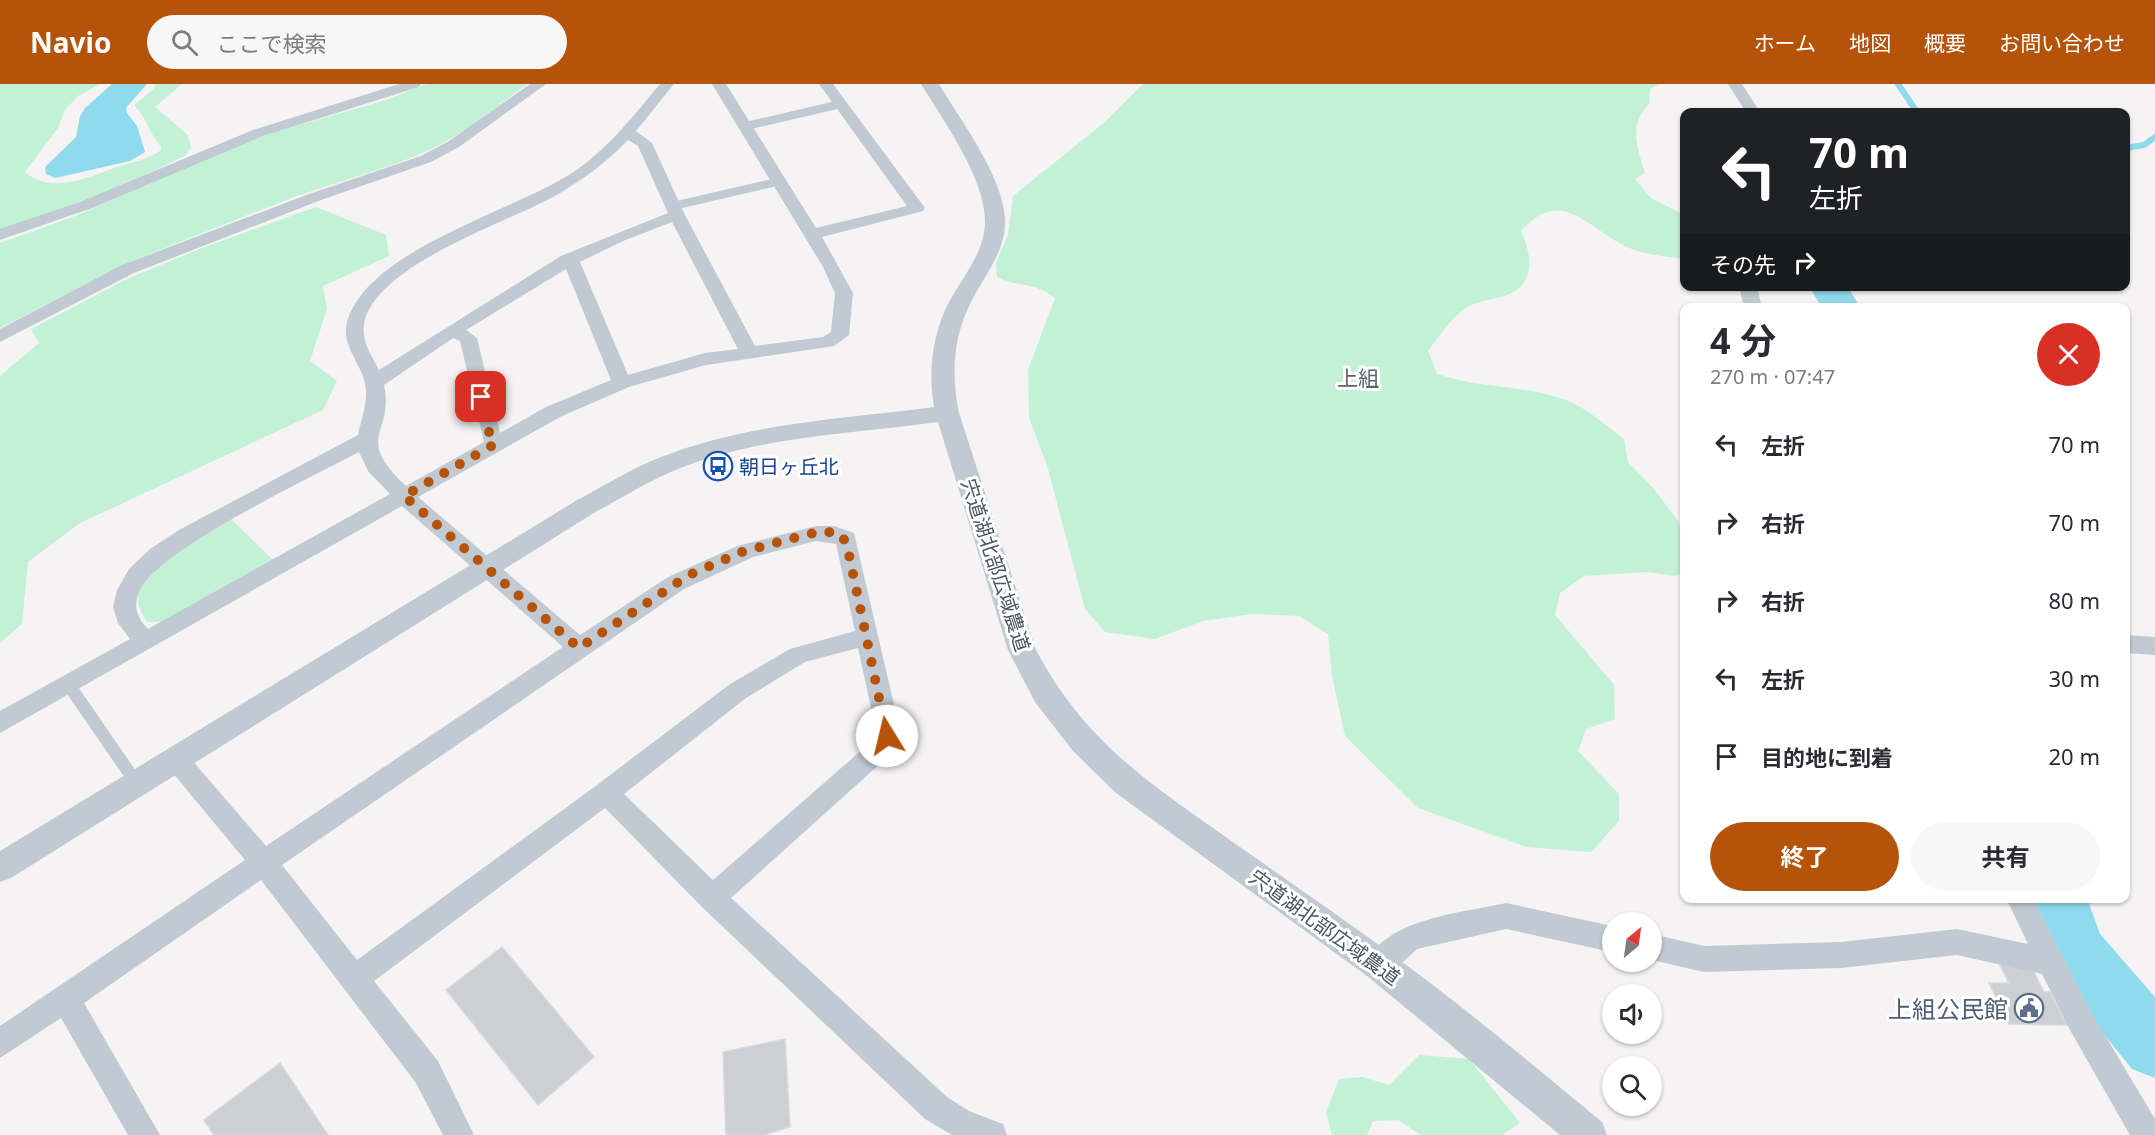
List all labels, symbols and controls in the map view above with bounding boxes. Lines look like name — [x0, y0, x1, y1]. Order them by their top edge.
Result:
search box — [147, 15, 567, 69]
text: Navio — [30, 23, 111, 61]
icon: search — [168, 26, 201, 59]
text: ここで検索 — [216, 28, 326, 58]
text: ホーム — [1754, 29, 1816, 57]
text: 地図 — [1849, 29, 1891, 57]
text: 概要 — [1924, 29, 1966, 57]
text: お問い合わせ — [1999, 29, 2125, 57]
text: 70 m — [1809, 123, 1909, 180]
icon: left — [1710, 132, 1788, 210]
text: 左折 — [1809, 179, 1863, 216]
icon: right — [1788, 246, 1821, 279]
text: その先 — [1710, 249, 1776, 279]
text: 4 分 — [1710, 316, 1776, 365]
button: close — [2037, 323, 2100, 386]
text: 270 m · 07:47 — [1710, 363, 1835, 390]
district label: 上組 — [1337, 364, 1379, 392]
pin — [455, 371, 506, 422]
icon: arrive — [464, 380, 497, 413]
icon: left — [1710, 428, 1743, 461]
text: 70 m — [2049, 429, 2100, 459]
text: 左折 — [1761, 430, 1805, 460]
bus stop icon: 朝日ヶ丘北 — [702, 450, 734, 482]
place label: 朝日ヶ丘北 — [739, 453, 839, 480]
street label: 宍道湖北部広域農道 — [955, 475, 1037, 655]
icon: right — [1710, 506, 1743, 539]
text: 70 m — [2049, 507, 2100, 537]
text: 右折 — [1761, 508, 1805, 538]
icon: right — [1710, 584, 1743, 617]
text: 80 m — [2049, 585, 2100, 615]
text: 右折 — [1761, 586, 1805, 616]
icon: left — [1710, 662, 1743, 695]
text: 30 m — [2049, 663, 2100, 693]
text: 左折 — [1761, 664, 1805, 694]
position arrow — [855, 704, 919, 768]
icon: arrive — [1710, 740, 1743, 773]
text: 20 m — [2049, 741, 2100, 771]
text: 目的地に到着 — [1761, 742, 1893, 772]
button: 終了 — [1710, 822, 1899, 891]
button: 共有 — [1911, 822, 2100, 891]
street label: 宍道湖北部広域農道 — [1244, 863, 1406, 991]
north arrow — [1602, 912, 1662, 972]
map controls — [1602, 912, 1662, 1116]
button: sound — [1602, 984, 1662, 1044]
place label: 上組公民館 — [1888, 992, 2008, 1025]
public building icon: 上組公民館 — [2013, 992, 2045, 1024]
button: search — [1602, 1056, 1662, 1116]

